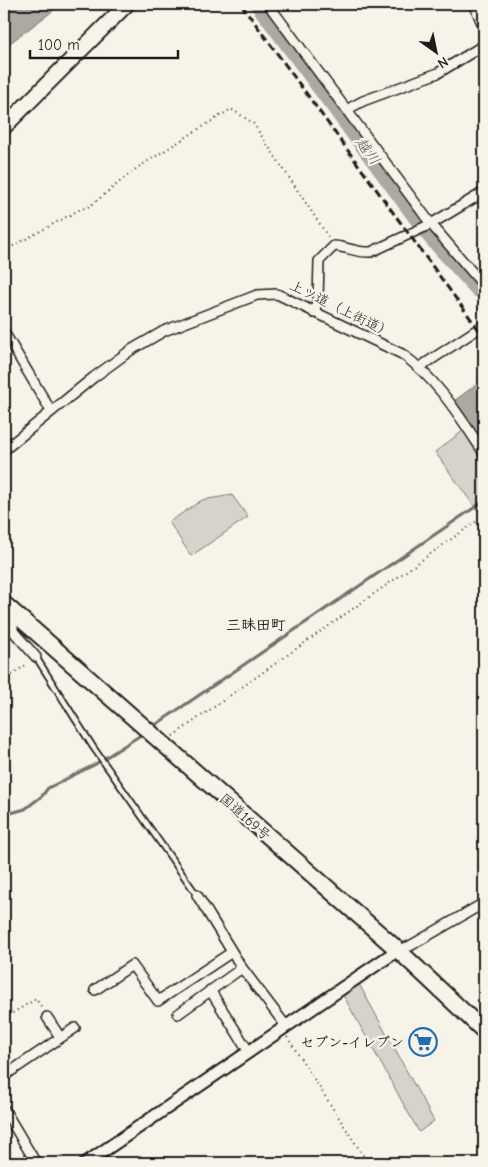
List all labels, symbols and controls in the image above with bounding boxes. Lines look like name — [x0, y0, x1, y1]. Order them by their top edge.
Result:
scale bar — [30, 28, 178, 60]
north arrow — [410, 28, 460, 78]
text: 100 m — [38, 36, 80, 54]
text: N — [434, 53, 451, 72]
water label: 越川 — [351, 133, 384, 168]
street label: 上ツ道（上街道） — [287, 277, 395, 341]
district label: 三昧田町 — [226, 616, 286, 634]
street label: 国道169号 — [216, 790, 274, 844]
supermarket icon: セブン-イレブン — [408, 1027, 438, 1057]
place label: セブン-イレブン — [300, 1034, 404, 1051]

